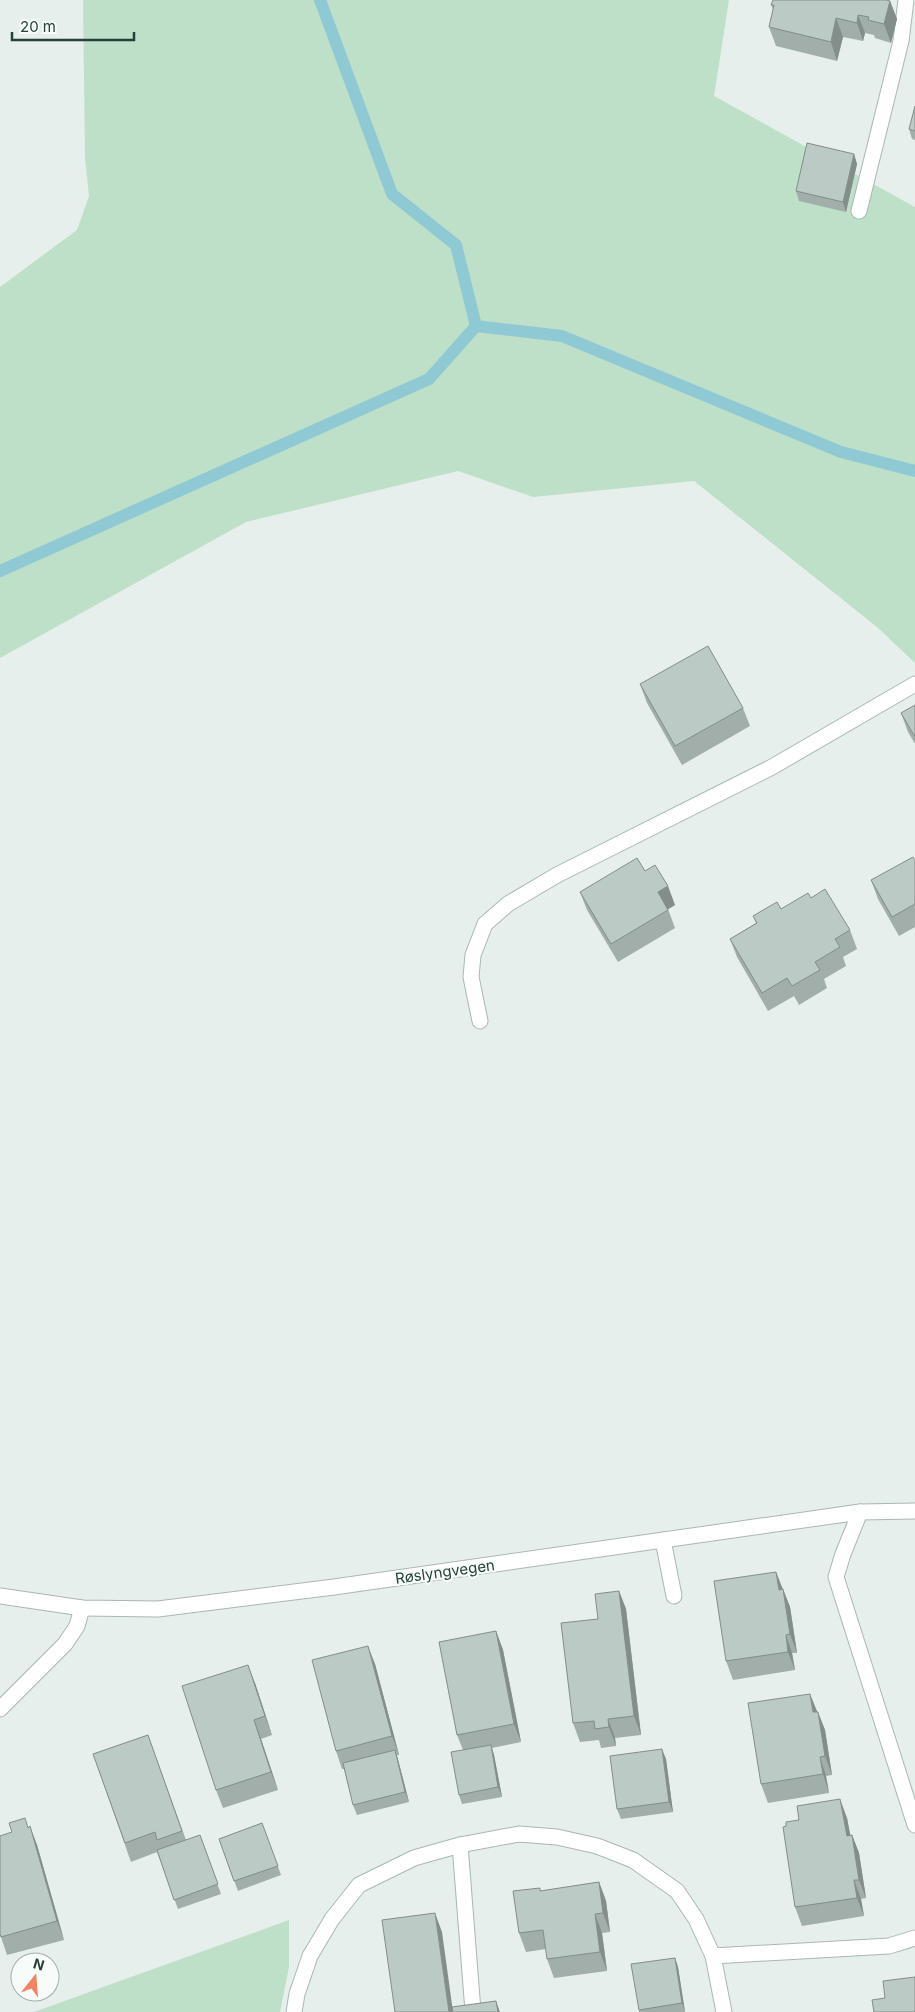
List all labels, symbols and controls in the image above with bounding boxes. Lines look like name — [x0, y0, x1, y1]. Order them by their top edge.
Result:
scale bar — [12, 10, 135, 42]
text: 20 m — [20, 17, 56, 36]
street label: Røslyngvegen — [394, 1555, 496, 1588]
north arrow — [10, 1952, 60, 2002]
text: N — [31, 1954, 47, 1974]

